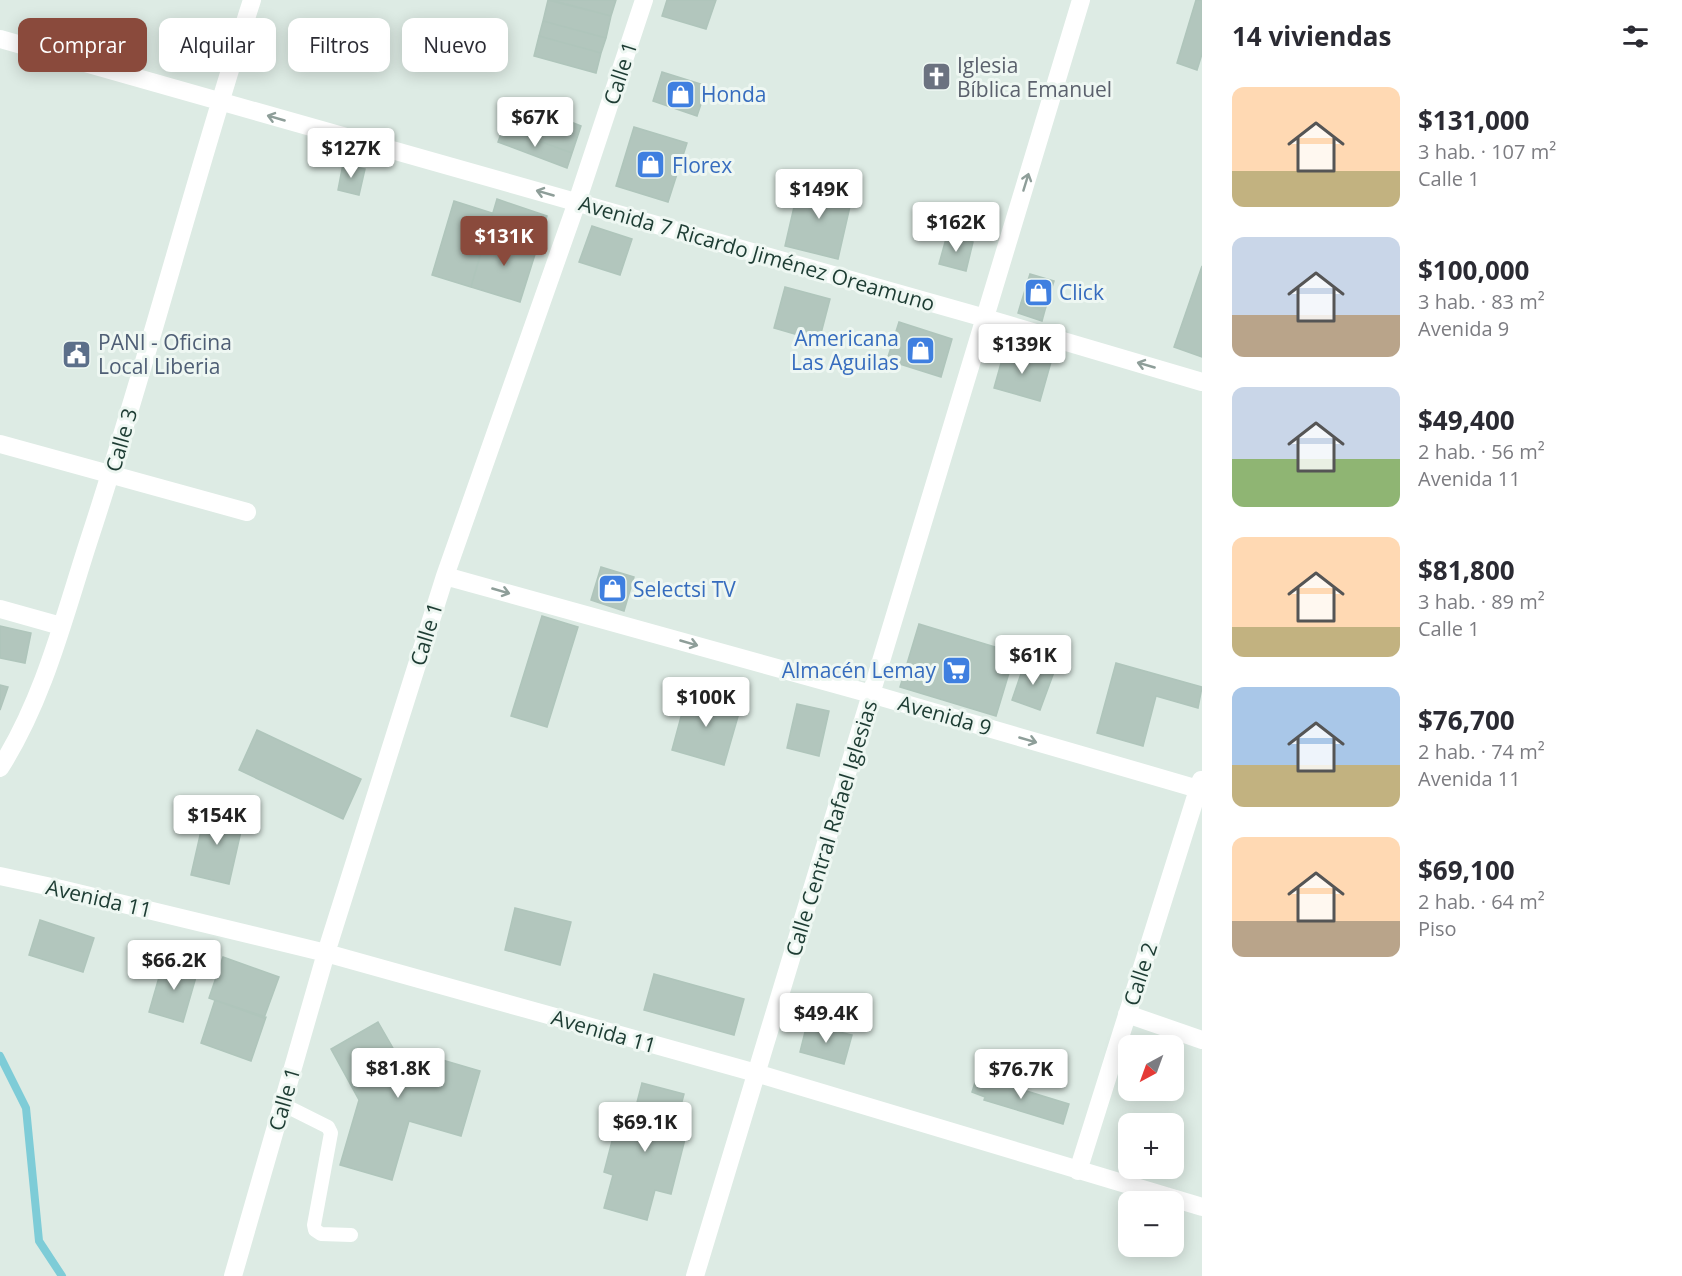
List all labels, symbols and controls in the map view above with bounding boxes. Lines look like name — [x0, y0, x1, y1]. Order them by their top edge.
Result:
chip: Comprar — [18, 18, 147, 72]
chip: Alquilar — [159, 18, 276, 72]
chip: Filtros — [288, 18, 390, 72]
chip: Nuevo — [402, 18, 508, 72]
text: 14 viviendas — [1232, 18, 1391, 54]
icon: filters — [1619, 20, 1652, 53]
street label: Calle 1 — [597, 38, 643, 108]
place label: Iglesia Bíblica Emanuel — [957, 51, 1112, 103]
church icon: Iglesia Bíblica Emanuel — [920, 61, 952, 93]
shop icon: Honda — [664, 78, 696, 110]
place label: Honda — [701, 80, 767, 108]
pin: $67K — [499, 97, 571, 148]
text: $131,000 — [1418, 102, 1529, 138]
text: $67K — [511, 103, 559, 130]
icon: home — [1280, 111, 1352, 183]
one-way arrow — [267, 112, 286, 123]
pin: $127K — [309, 128, 393, 179]
text: $127K — [321, 134, 381, 161]
text: 3 hab. · 107 m² — [1418, 138, 1556, 165]
shop icon: Florex — [635, 149, 667, 181]
place label: Florex — [672, 151, 732, 179]
text: Calle 1 — [1418, 165, 1480, 192]
pin: $149K — [777, 169, 861, 220]
one-way arrow — [1021, 172, 1032, 191]
text: $149K — [789, 175, 849, 202]
one-way arrow — [535, 187, 554, 198]
street label: Avenida 7 Ricardo Jiménez Oreamuno — [576, 189, 938, 317]
pin: $162K — [914, 202, 998, 253]
text: $162K — [926, 208, 986, 235]
pin: $131K — [462, 216, 546, 267]
text: $131K — [474, 222, 534, 249]
text: $100,000 — [1418, 252, 1529, 288]
icon: home — [1280, 261, 1352, 333]
shop icon: Click — [1022, 276, 1054, 308]
place label: Click — [1059, 278, 1104, 306]
text: 3 hab. · 83 m² — [1418, 288, 1545, 315]
text: Avenida 9 — [1418, 315, 1509, 342]
place label: Americana Las Aguilas — [791, 324, 899, 376]
pin: $139K — [980, 324, 1064, 375]
place label: PANI - Oficina Local Liberia — [98, 328, 232, 380]
text: $139K — [992, 330, 1052, 357]
shop icon: Americana Las Aguilas — [904, 334, 936, 366]
public building icon: PANI - Oficina Local Liberia — [61, 338, 93, 370]
one-way arrow — [1137, 359, 1156, 371]
text: $49,400 — [1418, 402, 1515, 438]
street label: Calle 3 — [99, 405, 143, 475]
icon: home — [1280, 411, 1352, 483]
text: 2 hab. · 56 m² — [1418, 438, 1545, 465]
text: Avenida 11 — [1418, 465, 1521, 492]
text: $81,800 — [1418, 552, 1515, 588]
icon: home — [1280, 561, 1352, 633]
shop icon: Selectsi TV — [596, 573, 628, 605]
place label: Selectsi TV — [633, 575, 736, 603]
one-way arrow — [491, 586, 510, 597]
text: 3 hab. · 89 m² — [1418, 588, 1545, 615]
street label: Calle 1 — [403, 599, 449, 669]
text: Calle 1 — [1418, 615, 1480, 642]
pin: $61K — [997, 635, 1069, 686]
one-way arrow — [679, 638, 698, 650]
text: $61K — [1009, 641, 1057, 668]
supermarket icon: Almacén Lemay — [941, 654, 973, 686]
place label: Almacén Lemay — [782, 656, 936, 684]
pin: $100K — [664, 677, 748, 728]
text: $100K — [676, 683, 736, 710]
street label: Avenida 9 — [895, 688, 995, 742]
street label: Calle Central Rafael Iglesias — [779, 697, 883, 959]
text: $76,700 — [1418, 702, 1515, 738]
icon: home — [1280, 711, 1352, 783]
one-way arrow — [1018, 735, 1037, 746]
text: 2 hab. · 74 m² — [1418, 738, 1545, 765]
text: Avenida 11 — [1418, 765, 1521, 792]
pin: $154K — [175, 795, 259, 846]
text: $154K — [187, 801, 247, 828]
text: $69,100 — [1418, 852, 1515, 888]
icon: home — [1280, 861, 1352, 933]
street label: Avenida 11 — [43, 872, 155, 924]
text: 2 hab. · 64 m² — [1418, 888, 1545, 915]
text: Piso — [1418, 915, 1457, 942]
street label: Calle 2 — [1117, 939, 1163, 1009]
pin: $66.2K — [125, 940, 223, 991]
text: $66.2K — [142, 946, 206, 973]
pin: $49.4K — [777, 993, 875, 1044]
text: $49.4K — [794, 999, 858, 1026]
street label: Avenida 11 — [548, 1003, 660, 1059]
north arrow — [1118, 1035, 1184, 1101]
map controls — [1118, 1035, 1184, 1257]
pin: $81.8K — [349, 1048, 447, 1099]
pin: $76.7K — [972, 1049, 1070, 1100]
text: $81.8K — [366, 1054, 430, 1081]
text: $76.7K — [989, 1055, 1053, 1082]
street label: Calle 1 — [262, 1064, 306, 1134]
pin: $69.1K — [596, 1102, 694, 1153]
text: $69.1K — [613, 1108, 677, 1135]
button: + — [1118, 1113, 1184, 1179]
button: − — [1118, 1191, 1184, 1257]

